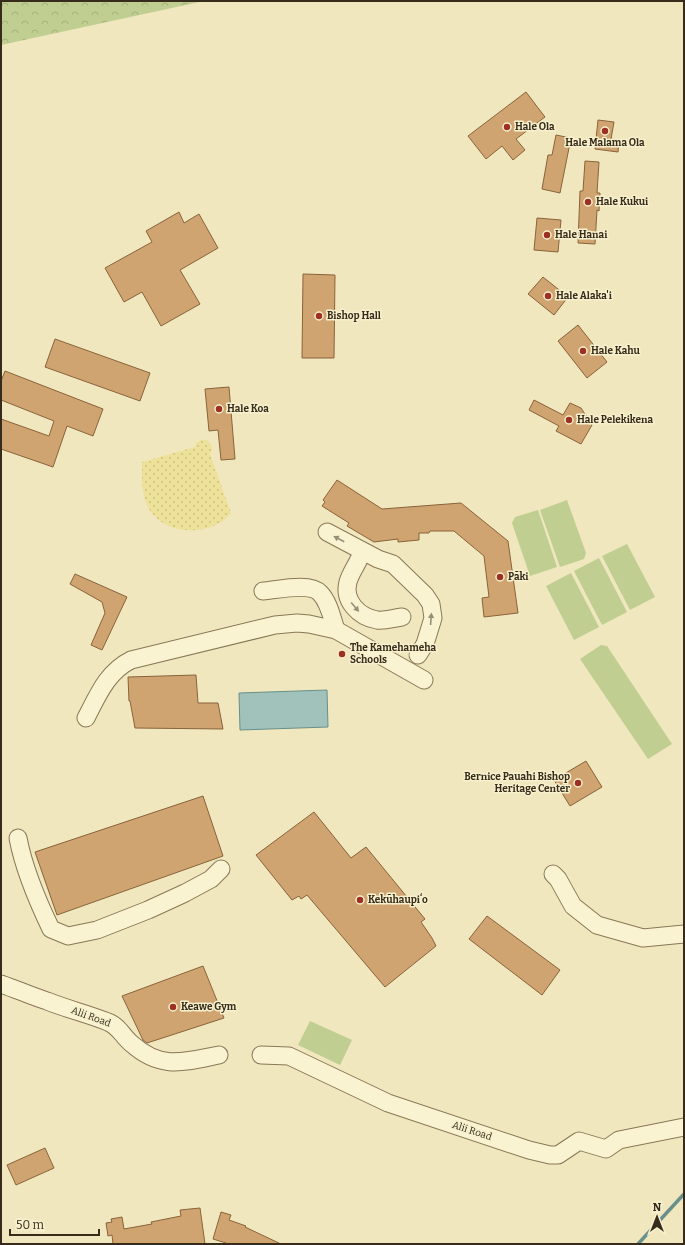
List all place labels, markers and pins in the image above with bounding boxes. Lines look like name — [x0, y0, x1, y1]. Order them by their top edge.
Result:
place label: Hale Ola — [515, 121, 555, 133]
marker: Hale Ola — [502, 122, 512, 132]
marker: Hale Malama Ola — [600, 126, 610, 136]
place label: Hale Malama Ola — [565, 137, 645, 149]
place label: Hale Kukui — [596, 196, 649, 208]
marker: Hale Kukui — [583, 197, 593, 207]
place label: Hale Hanai — [555, 229, 608, 241]
marker: Hale Hanai — [542, 230, 552, 240]
place label: Hale Alaka'i — [556, 290, 613, 302]
marker: Hale Alaka'i — [543, 291, 553, 301]
place label: Bishop Hall — [327, 310, 381, 322]
marker: Bishop Hall — [314, 311, 324, 321]
place label: Hale Kahu — [591, 345, 641, 357]
marker: Hale Kahu — [578, 346, 588, 356]
place label: Hale Koa — [227, 403, 269, 415]
marker: Hale Koa — [214, 404, 224, 414]
place label: Hale Pelekikena — [577, 414, 653, 426]
marker: Hale Pelekikena — [564, 415, 574, 425]
place label: Pāki — [508, 571, 529, 583]
marker: Pāki — [495, 572, 505, 582]
place label: The Kamehameha Schools — [350, 642, 437, 666]
marker: The Kamehameha Schools — [337, 649, 347, 659]
place label: Bernice Pauahi Bishop Heritage Center — [464, 771, 570, 795]
marker: Bernice Pauahi Bishop Heritage Center — [573, 778, 583, 788]
place label: Kekūhaupiʻo — [368, 892, 428, 906]
marker: Kekūhaupiʻo — [355, 895, 365, 905]
place label: Keawe Gym — [181, 1001, 237, 1013]
marker: Keawe Gym — [168, 1002, 178, 1012]

